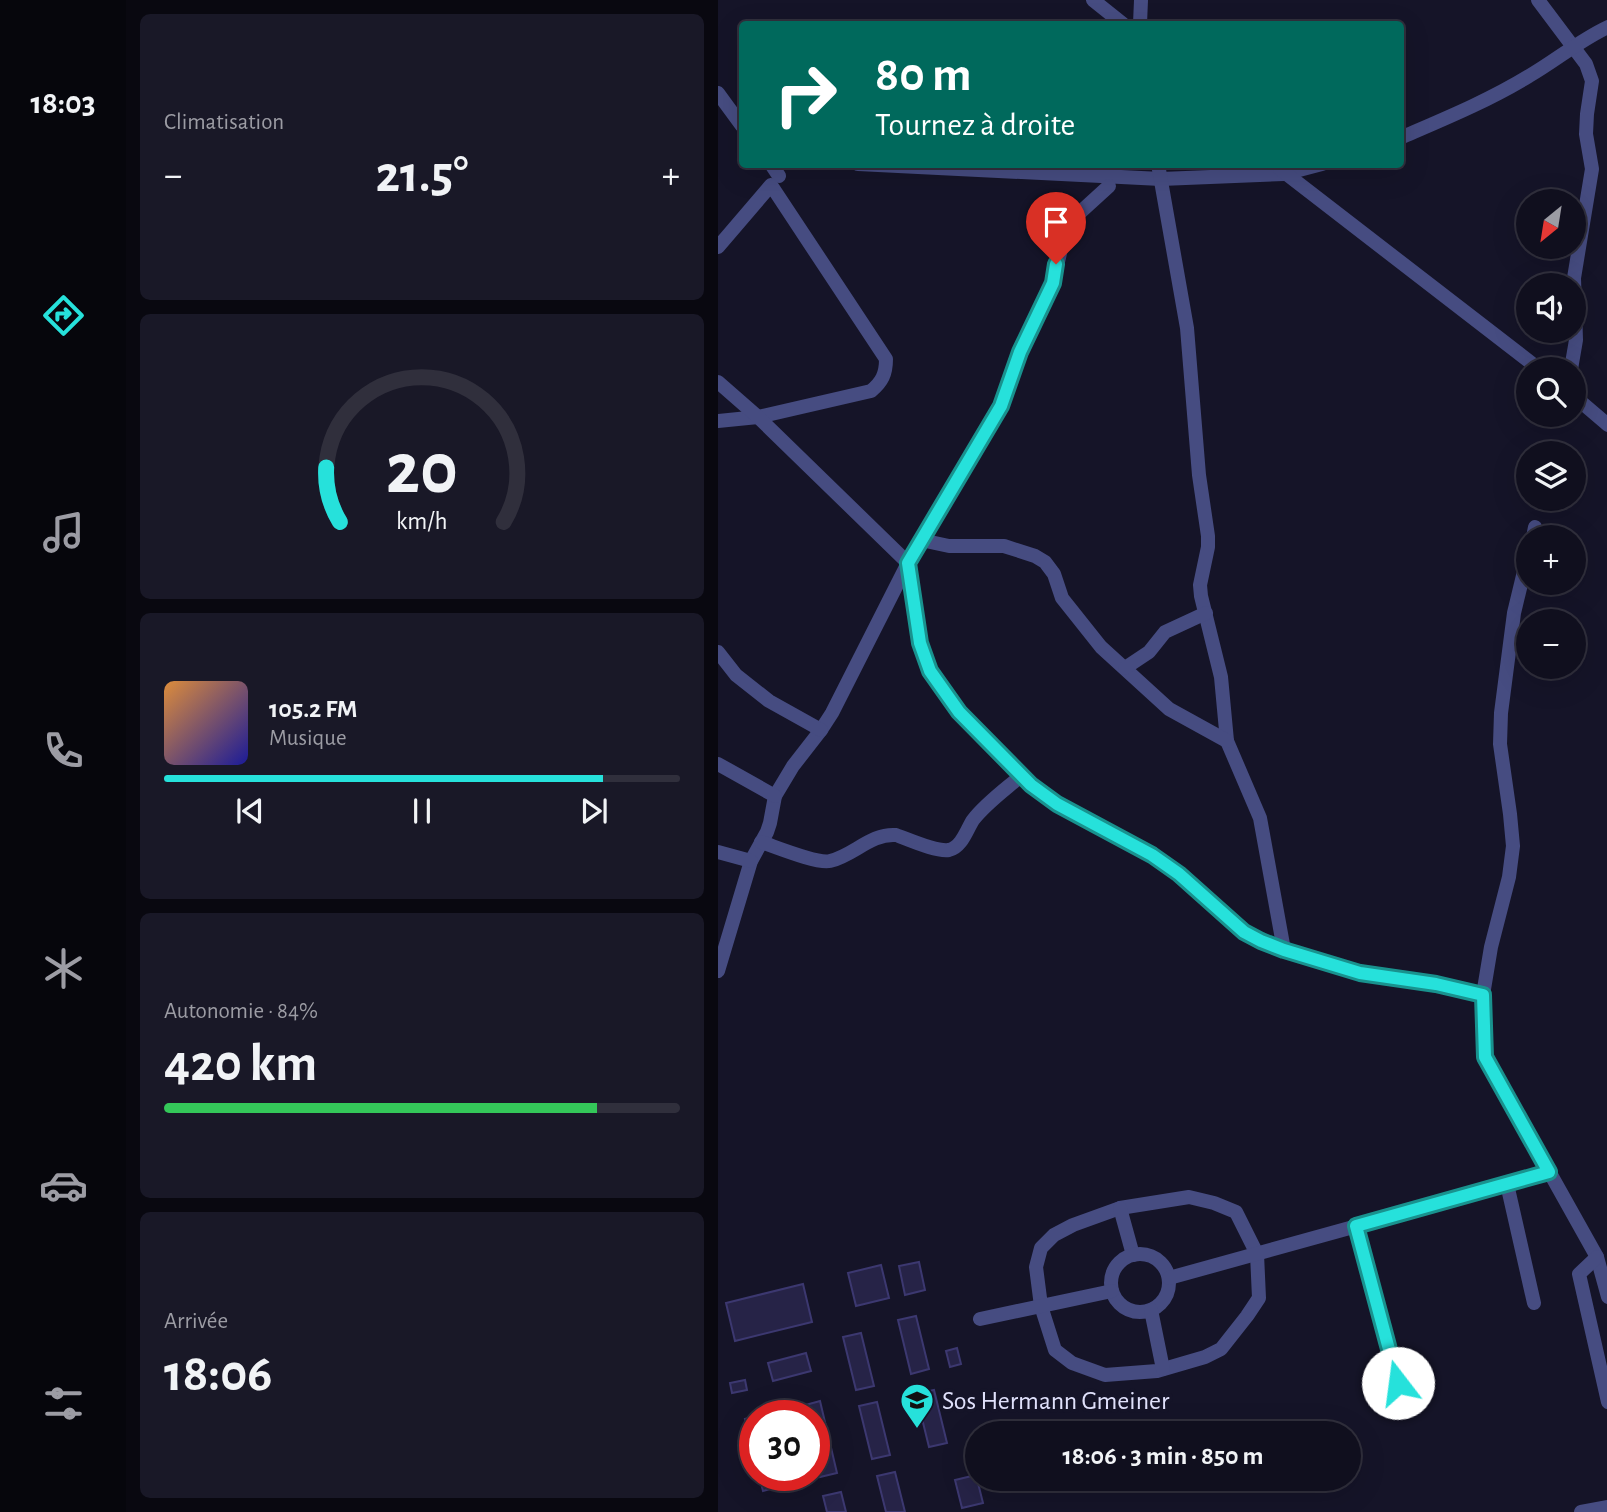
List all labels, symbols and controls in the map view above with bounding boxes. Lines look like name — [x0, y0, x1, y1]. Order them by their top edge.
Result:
icon: right — [760, 49, 851, 140]
text: 80 m — [875, 51, 972, 100]
text: 18:03 — [30, 87, 96, 119]
text: Tournez à droite — [875, 109, 1075, 141]
text: Climatisation — [164, 111, 284, 134]
text: 21.5° — [376, 149, 468, 201]
text: − — [164, 157, 182, 195]
text: + — [662, 157, 680, 195]
north arrow — [1516, 189, 1586, 259]
map controls — [1516, 189, 1586, 679]
pin — [1026, 192, 1086, 264]
icon: arrive — [1037, 203, 1075, 241]
button: sound — [1516, 273, 1586, 343]
icon: directions — [39, 291, 88, 340]
button: search — [1516, 357, 1586, 427]
text: 20 — [386, 435, 458, 508]
button: layers — [1516, 441, 1586, 511]
icon: music — [39, 508, 88, 557]
text: km/h — [396, 509, 448, 534]
button: + — [1516, 525, 1586, 595]
button: − — [1516, 609, 1586, 679]
text: 105.2 FM — [269, 696, 358, 722]
icon: phone — [39, 726, 88, 775]
text: Musique — [269, 727, 347, 750]
icon: previous — [231, 792, 269, 830]
icon: pause — [403, 792, 441, 830]
icon: next — [575, 792, 613, 830]
icon: climate — [39, 944, 88, 993]
text: Autonomie · 84% — [164, 1000, 318, 1023]
text: 420 km — [164, 1038, 317, 1090]
icon: car — [39, 1161, 88, 1210]
text: Arrivée — [164, 1310, 228, 1333]
position arrow — [1361, 1346, 1435, 1420]
text: 18:06 — [164, 1348, 272, 1400]
icon: filters — [39, 1379, 88, 1428]
school or university icon: Sos Hermann Gmeiner — [898, 1381, 936, 1430]
place label: Sos Hermann Gmeiner — [942, 1388, 1170, 1414]
speed limit sign: 30 — [739, 1400, 830, 1491]
text: 18:06 · 3 min · 850 m — [1062, 1443, 1264, 1469]

